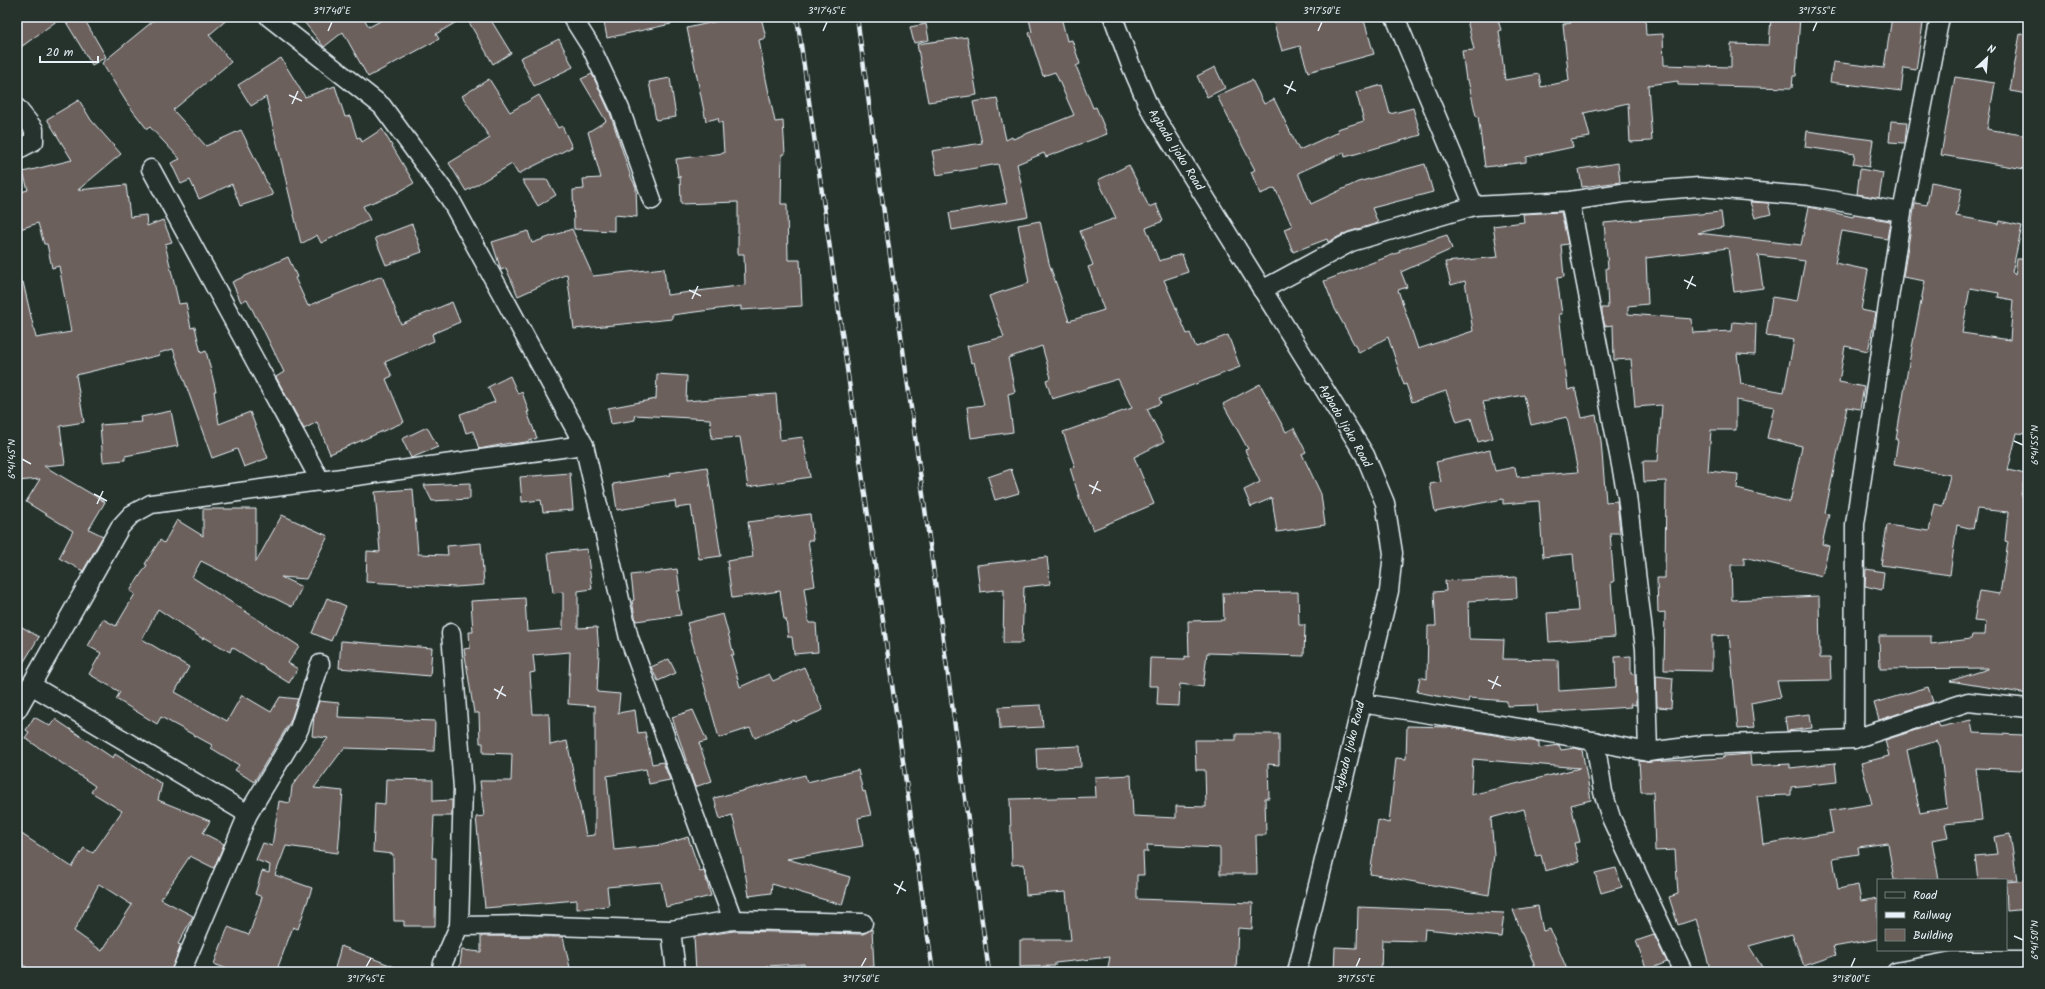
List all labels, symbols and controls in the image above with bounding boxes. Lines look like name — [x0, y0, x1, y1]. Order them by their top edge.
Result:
text: 3°17'40"E — [313, 3, 352, 19]
text: 3°17'45"E — [808, 3, 847, 19]
text: 3°17'50"E — [1303, 3, 1342, 19]
text: 3°17'55"E — [1798, 3, 1837, 19]
scale bar — [40, 38, 98, 64]
north arrow — [1967, 38, 2007, 78]
text: N — [1984, 40, 1998, 60]
text: 20 m — [46, 43, 74, 62]
street label: Agbado Ijoko Road — [1143, 105, 1209, 195]
street label: Agbado Ijoko Road — [1313, 381, 1377, 472]
text: 6°41'55"N — [2027, 425, 2043, 465]
text: 6°41'45"N — [4, 439, 20, 479]
street label: Agbado Ijoko Road — [1329, 698, 1371, 795]
legend — [1877, 879, 2007, 951]
text: Road — [1913, 886, 1938, 905]
text: Railway — [1913, 906, 1951, 925]
text: 6°41'50"N — [2027, 920, 2043, 960]
text: Building — [1913, 926, 1953, 945]
text: 3°17'45"E — [347, 971, 386, 987]
text: 3°17'50"E — [842, 971, 881, 987]
text: 3°17'55"E — [1337, 971, 1376, 987]
text: 3°18'00"E — [1832, 971, 1872, 987]

